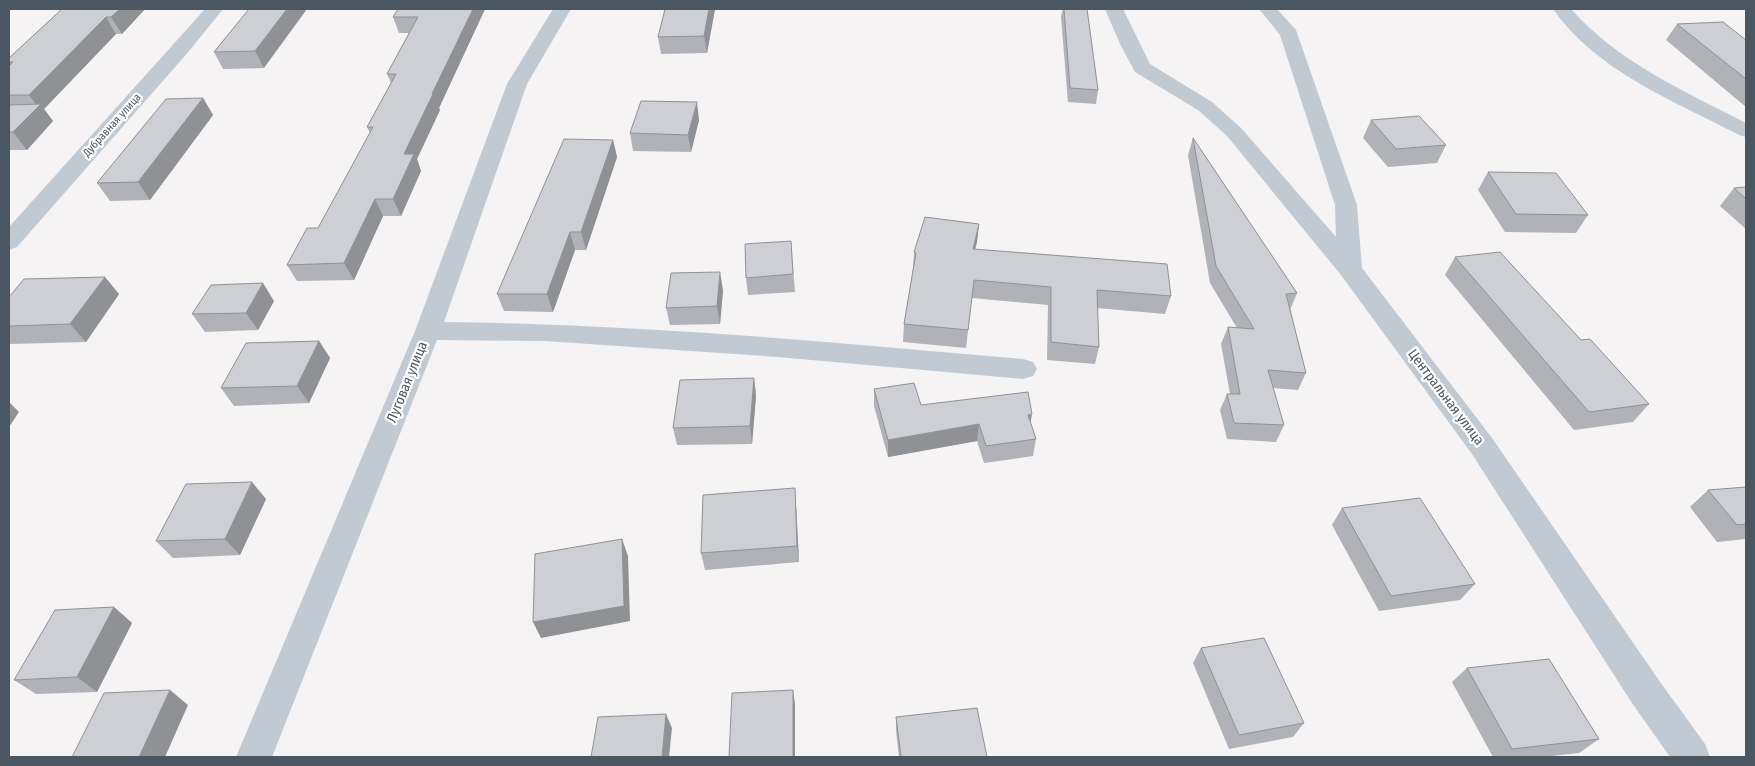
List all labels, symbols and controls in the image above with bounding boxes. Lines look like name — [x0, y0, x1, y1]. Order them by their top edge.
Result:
street label: Дубравная улица — [80, 91, 144, 160]
street label: Луговая улица — [383, 339, 431, 425]
street label: Центральная улица — [1404, 346, 1488, 449]

